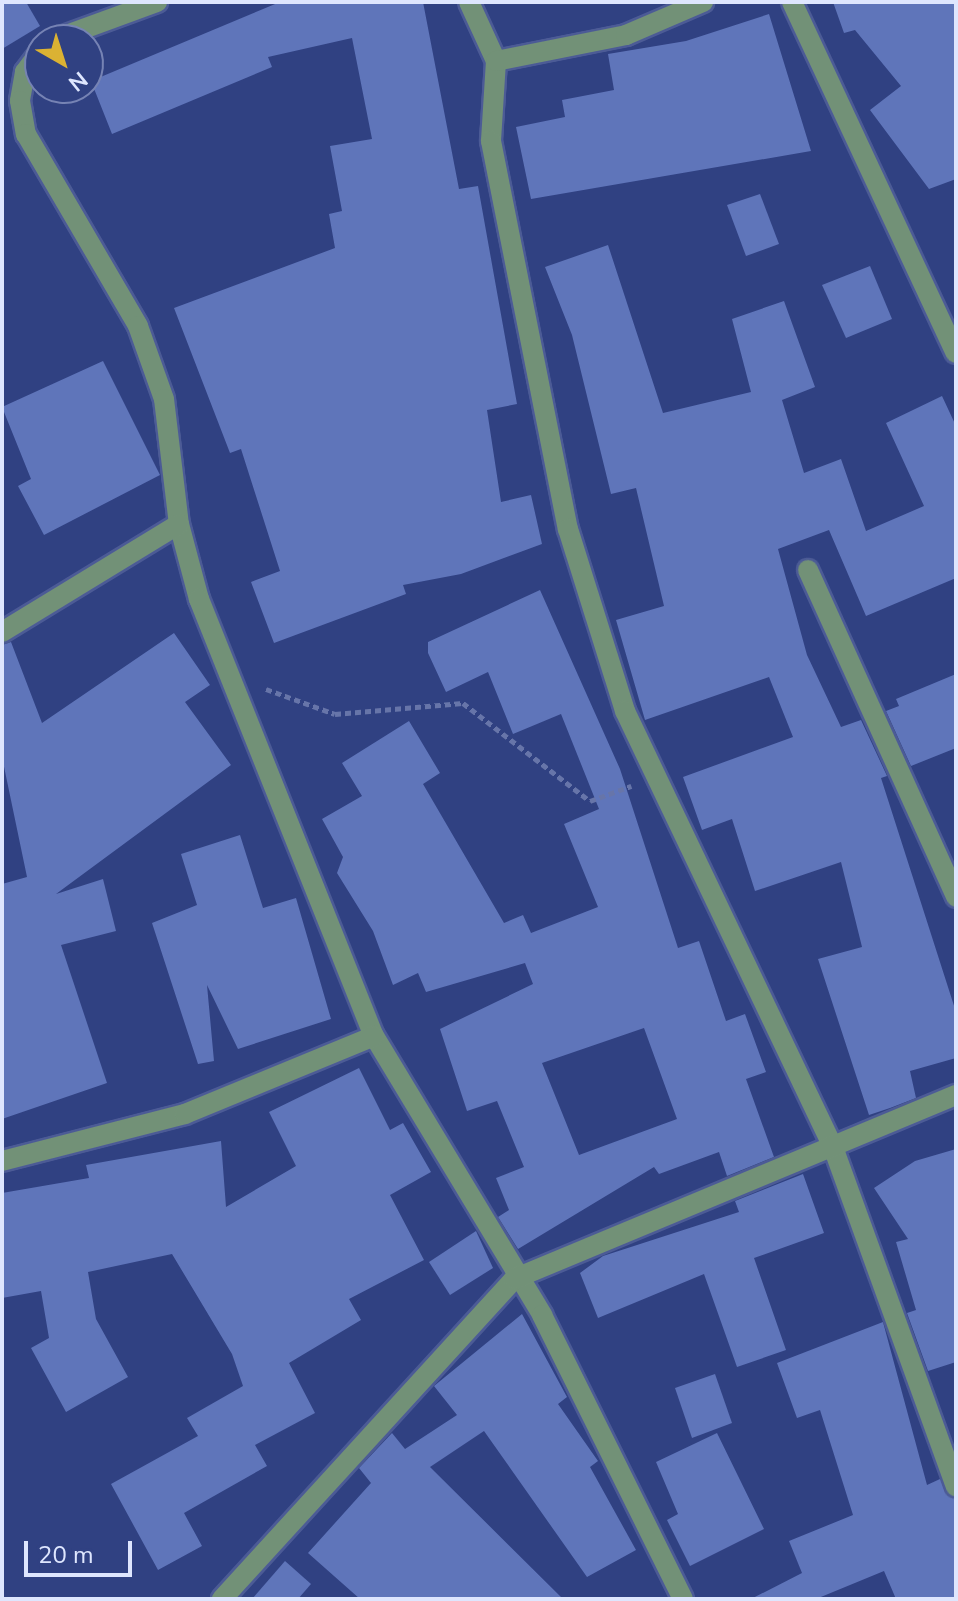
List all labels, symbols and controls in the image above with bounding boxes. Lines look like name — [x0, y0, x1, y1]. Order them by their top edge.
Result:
north arrow — [24, 24, 104, 104]
text: N — [62, 64, 94, 98]
scale bar — [28, 1525, 136, 1575]
text: 20 m — [38, 1539, 94, 1571]

